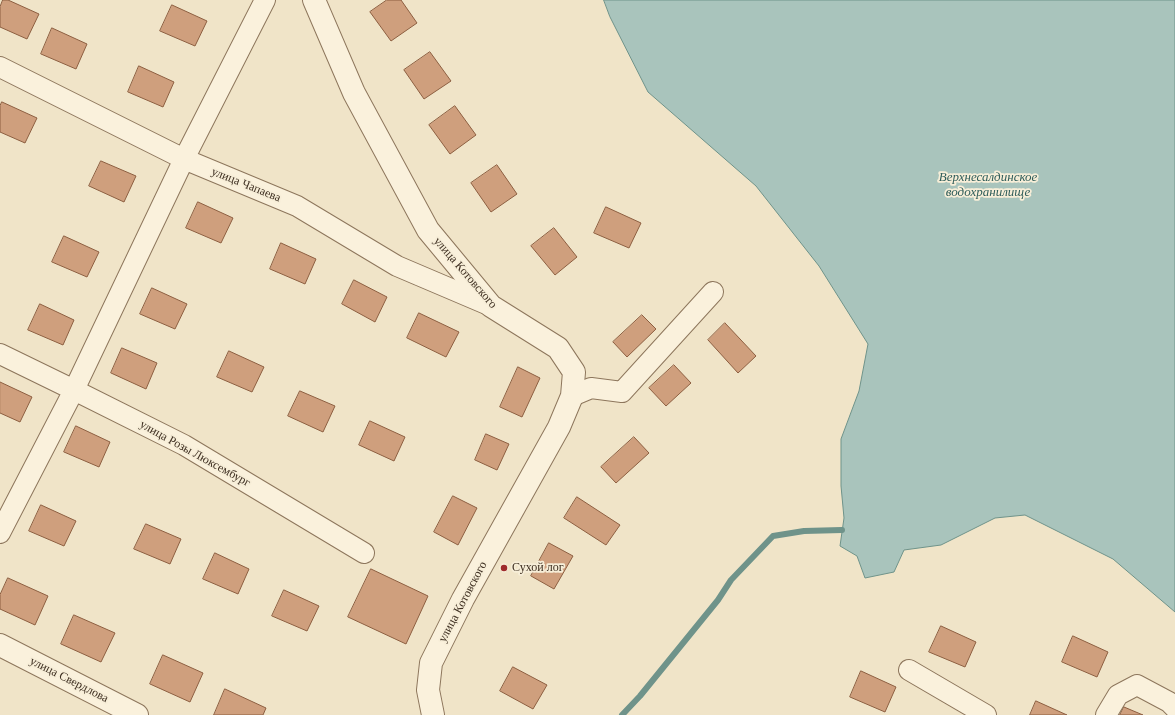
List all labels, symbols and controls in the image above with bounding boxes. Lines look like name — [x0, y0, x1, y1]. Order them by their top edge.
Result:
street label: улица Чапаева — [209, 165, 283, 205]
water label: Верхнесалдинское водохранилище — [939, 170, 1037, 201]
street label: улица Котовского — [430, 234, 500, 312]
street label: улица Розы Люксембург — [137, 418, 253, 490]
street label: улица Котовского — [436, 559, 490, 645]
place label: Сухой лог — [512, 561, 564, 575]
marker: Сухой лог — [499, 563, 509, 573]
street label: улица Свердлова — [27, 654, 111, 706]

